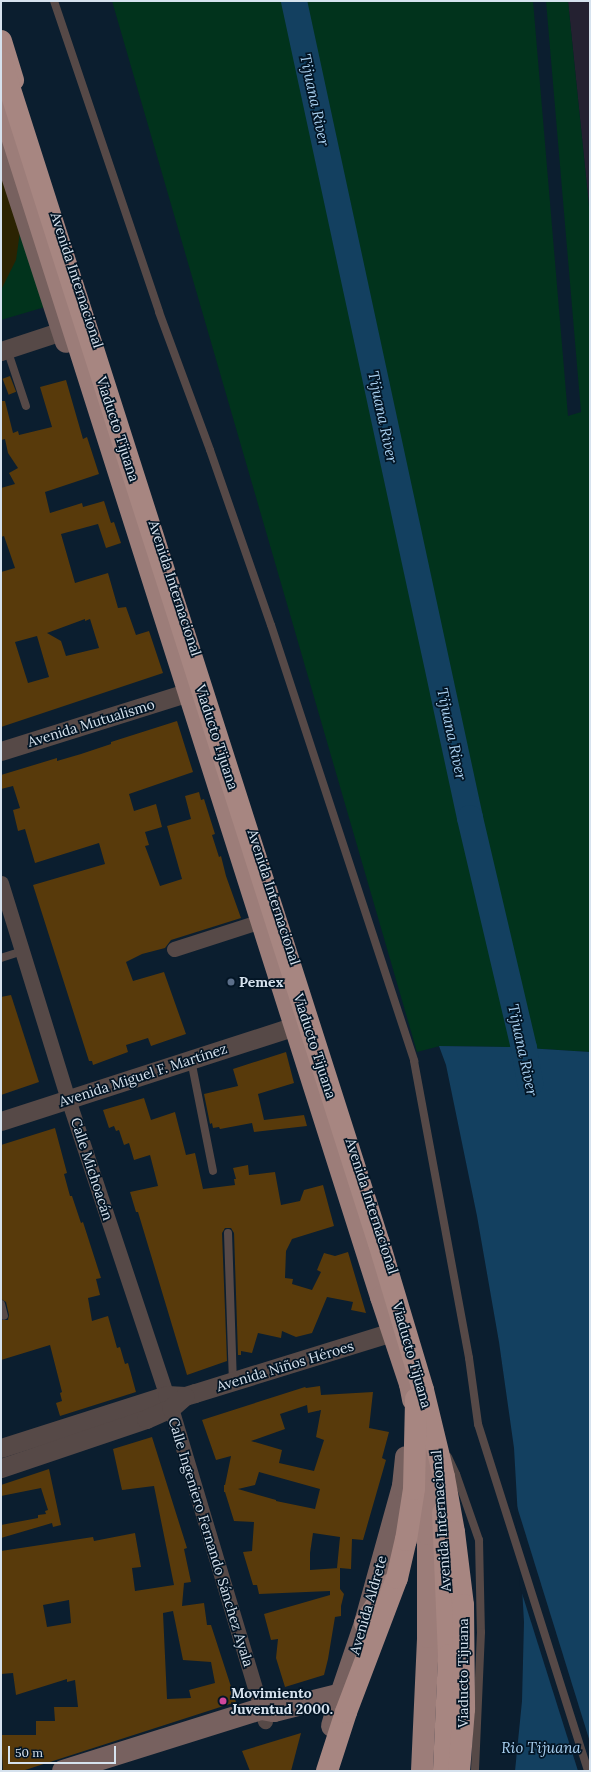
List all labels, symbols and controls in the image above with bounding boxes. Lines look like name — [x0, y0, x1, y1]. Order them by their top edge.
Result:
water label: Tijuana River — [296, 52, 334, 148]
street label: Avenida Internacional — [47, 210, 107, 350]
water label: Tijuana River — [364, 369, 402, 465]
street label: Viaducto Tijuana — [93, 374, 143, 484]
street label: Avenida Internacional — [145, 518, 205, 658]
street label: Viaducto Tijuana — [192, 682, 242, 792]
water label: Tijuana River — [433, 686, 471, 782]
street label: Avenida Mutualismo — [25, 696, 157, 750]
street label: Avenida Internacional — [244, 827, 304, 967]
place label: Pemex — [239, 974, 283, 990]
marker: Pemex — [226, 977, 236, 987]
street label: Viaducto Tijuana — [290, 991, 340, 1101]
water label: Tijuana River — [504, 1002, 542, 1098]
street label: Avenida Miguel F. Martínez — [57, 1040, 229, 1110]
street label: Calle Michoacán — [67, 1115, 117, 1223]
street label: Avenida Internacional — [342, 1136, 402, 1276]
street label: Viaducto Tijuana — [389, 1300, 435, 1410]
street label: Avenida Niños Héroes — [214, 1337, 356, 1395]
street label: Calle Ingeniero Fernando Sánchez Ayala — [165, 1415, 257, 1669]
street label: Avenida Internacional — [428, 1450, 454, 1592]
street label: Avenida Aldrete — [346, 1554, 390, 1656]
street label: Viaducto Tijuana — [455, 1618, 471, 1728]
place label: Movimiento Juventud 2000. — [231, 1685, 333, 1718]
marker: Movimiento Juventud 2000. — [218, 1696, 228, 1706]
scale bar — [10, 1738, 118, 1764]
water label: Rio Tijuana — [501, 1739, 581, 1757]
text: 50 m — [15, 1745, 43, 1760]

